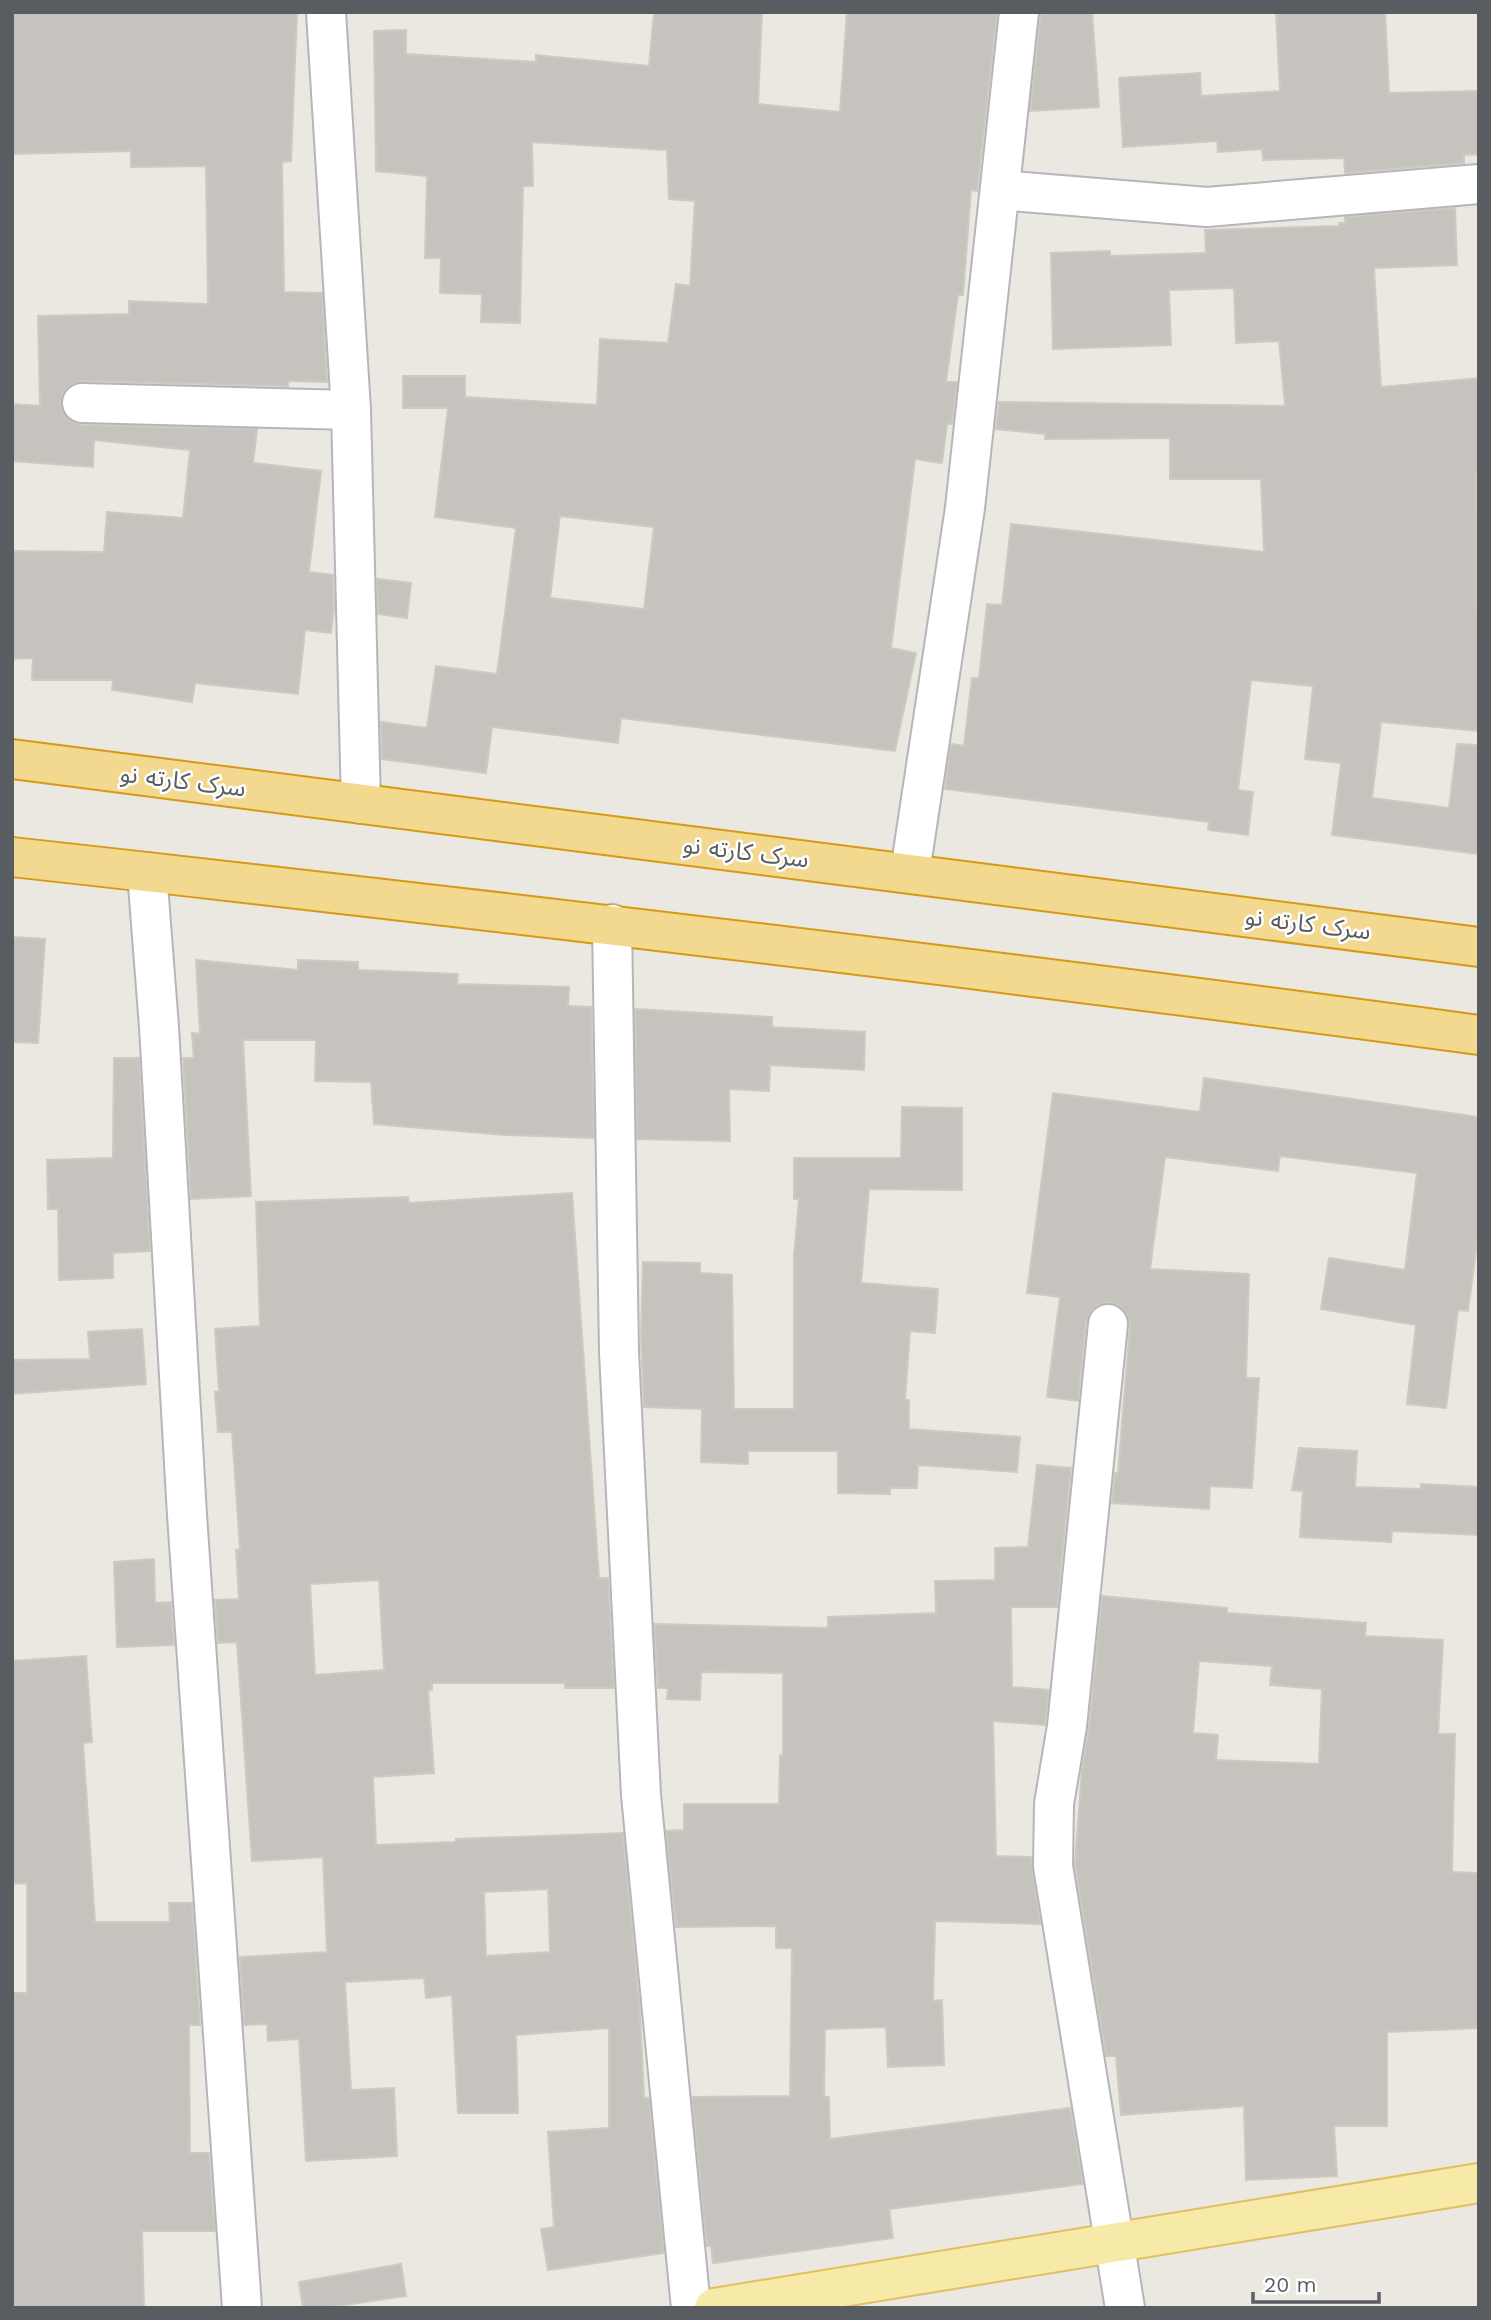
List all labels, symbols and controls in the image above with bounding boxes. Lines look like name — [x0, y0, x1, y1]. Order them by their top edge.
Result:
street label: سرک کارته نو — [119, 759, 247, 803]
street label: سرک کارته نو — [682, 830, 810, 874]
street label: سرک کارته نو — [1244, 902, 1372, 946]
scale bar — [1253, 2260, 1379, 2304]
text: 20 m — [1264, 2272, 1316, 2297]

